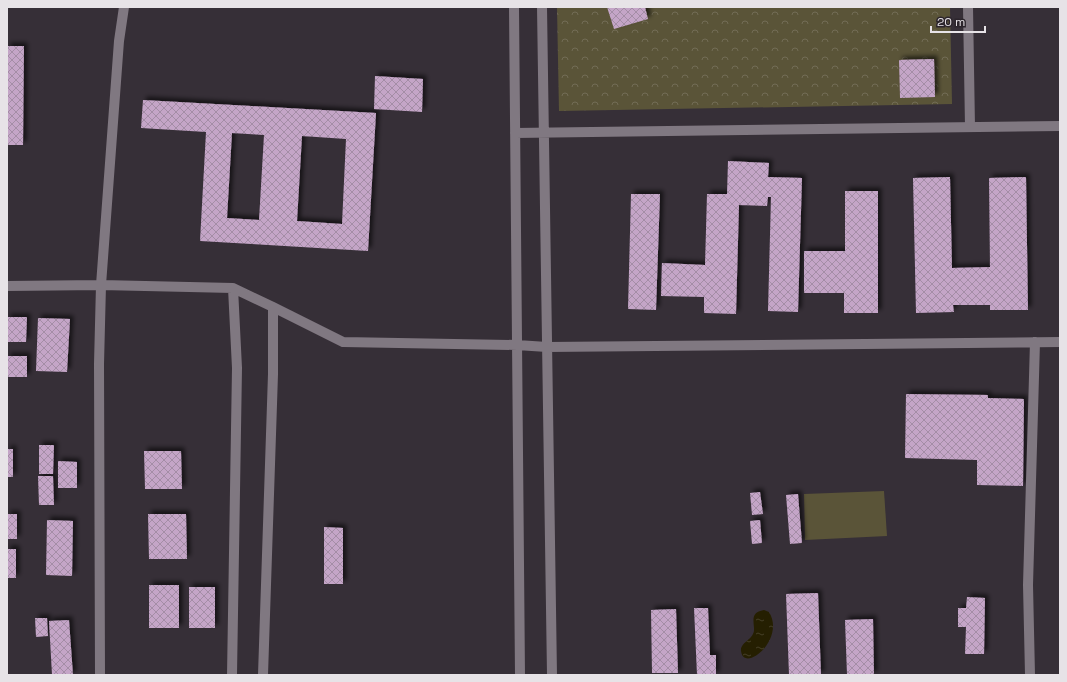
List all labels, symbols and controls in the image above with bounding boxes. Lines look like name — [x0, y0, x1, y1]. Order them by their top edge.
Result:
scale bar — [931, 8, 985, 34]
text: 20 m — [937, 14, 965, 30]

